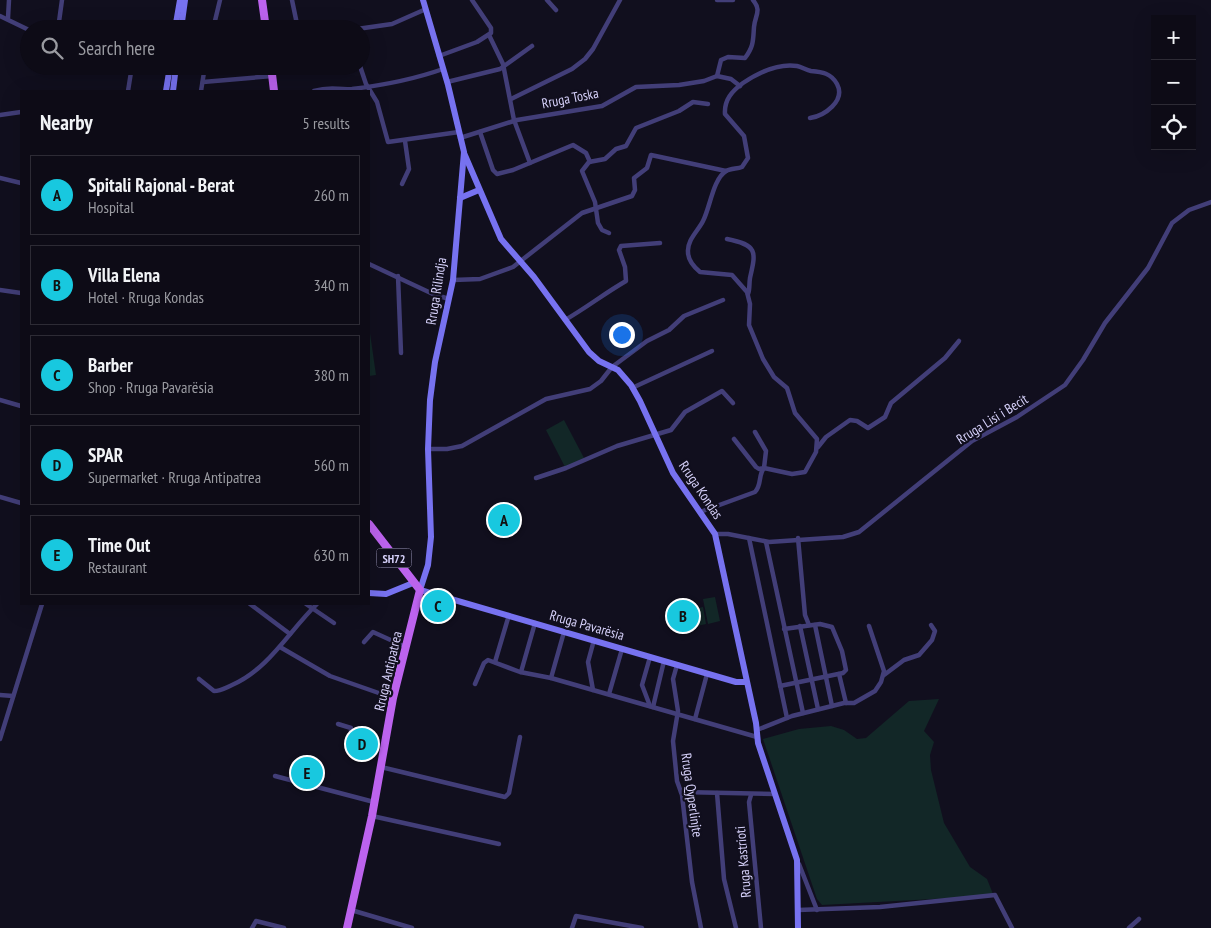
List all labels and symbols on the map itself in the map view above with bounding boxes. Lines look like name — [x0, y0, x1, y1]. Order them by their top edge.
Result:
street label: Rruga Toska — [540, 84, 600, 112]
street label: Rruga Rilindja — [422, 256, 450, 326]
your location — [609, 322, 635, 348]
street label: Rruga Lisi i Becit — [953, 390, 1031, 448]
street label: Rruga Kondas — [675, 458, 727, 523]
pin: A — [488, 501, 520, 539]
road number: SH72 — [376, 548, 412, 568]
pin: C — [422, 587, 454, 625]
pin: B — [667, 597, 699, 635]
street label: Rruga Pavarësia — [548, 606, 626, 644]
street label: Rruga Antipatrea — [370, 629, 406, 713]
pin: D — [346, 725, 378, 763]
street label: Rruga Qyperlinjte — [677, 752, 707, 838]
pin: E — [291, 754, 323, 792]
street label: Rruga Kastrioti — [731, 825, 755, 899]

